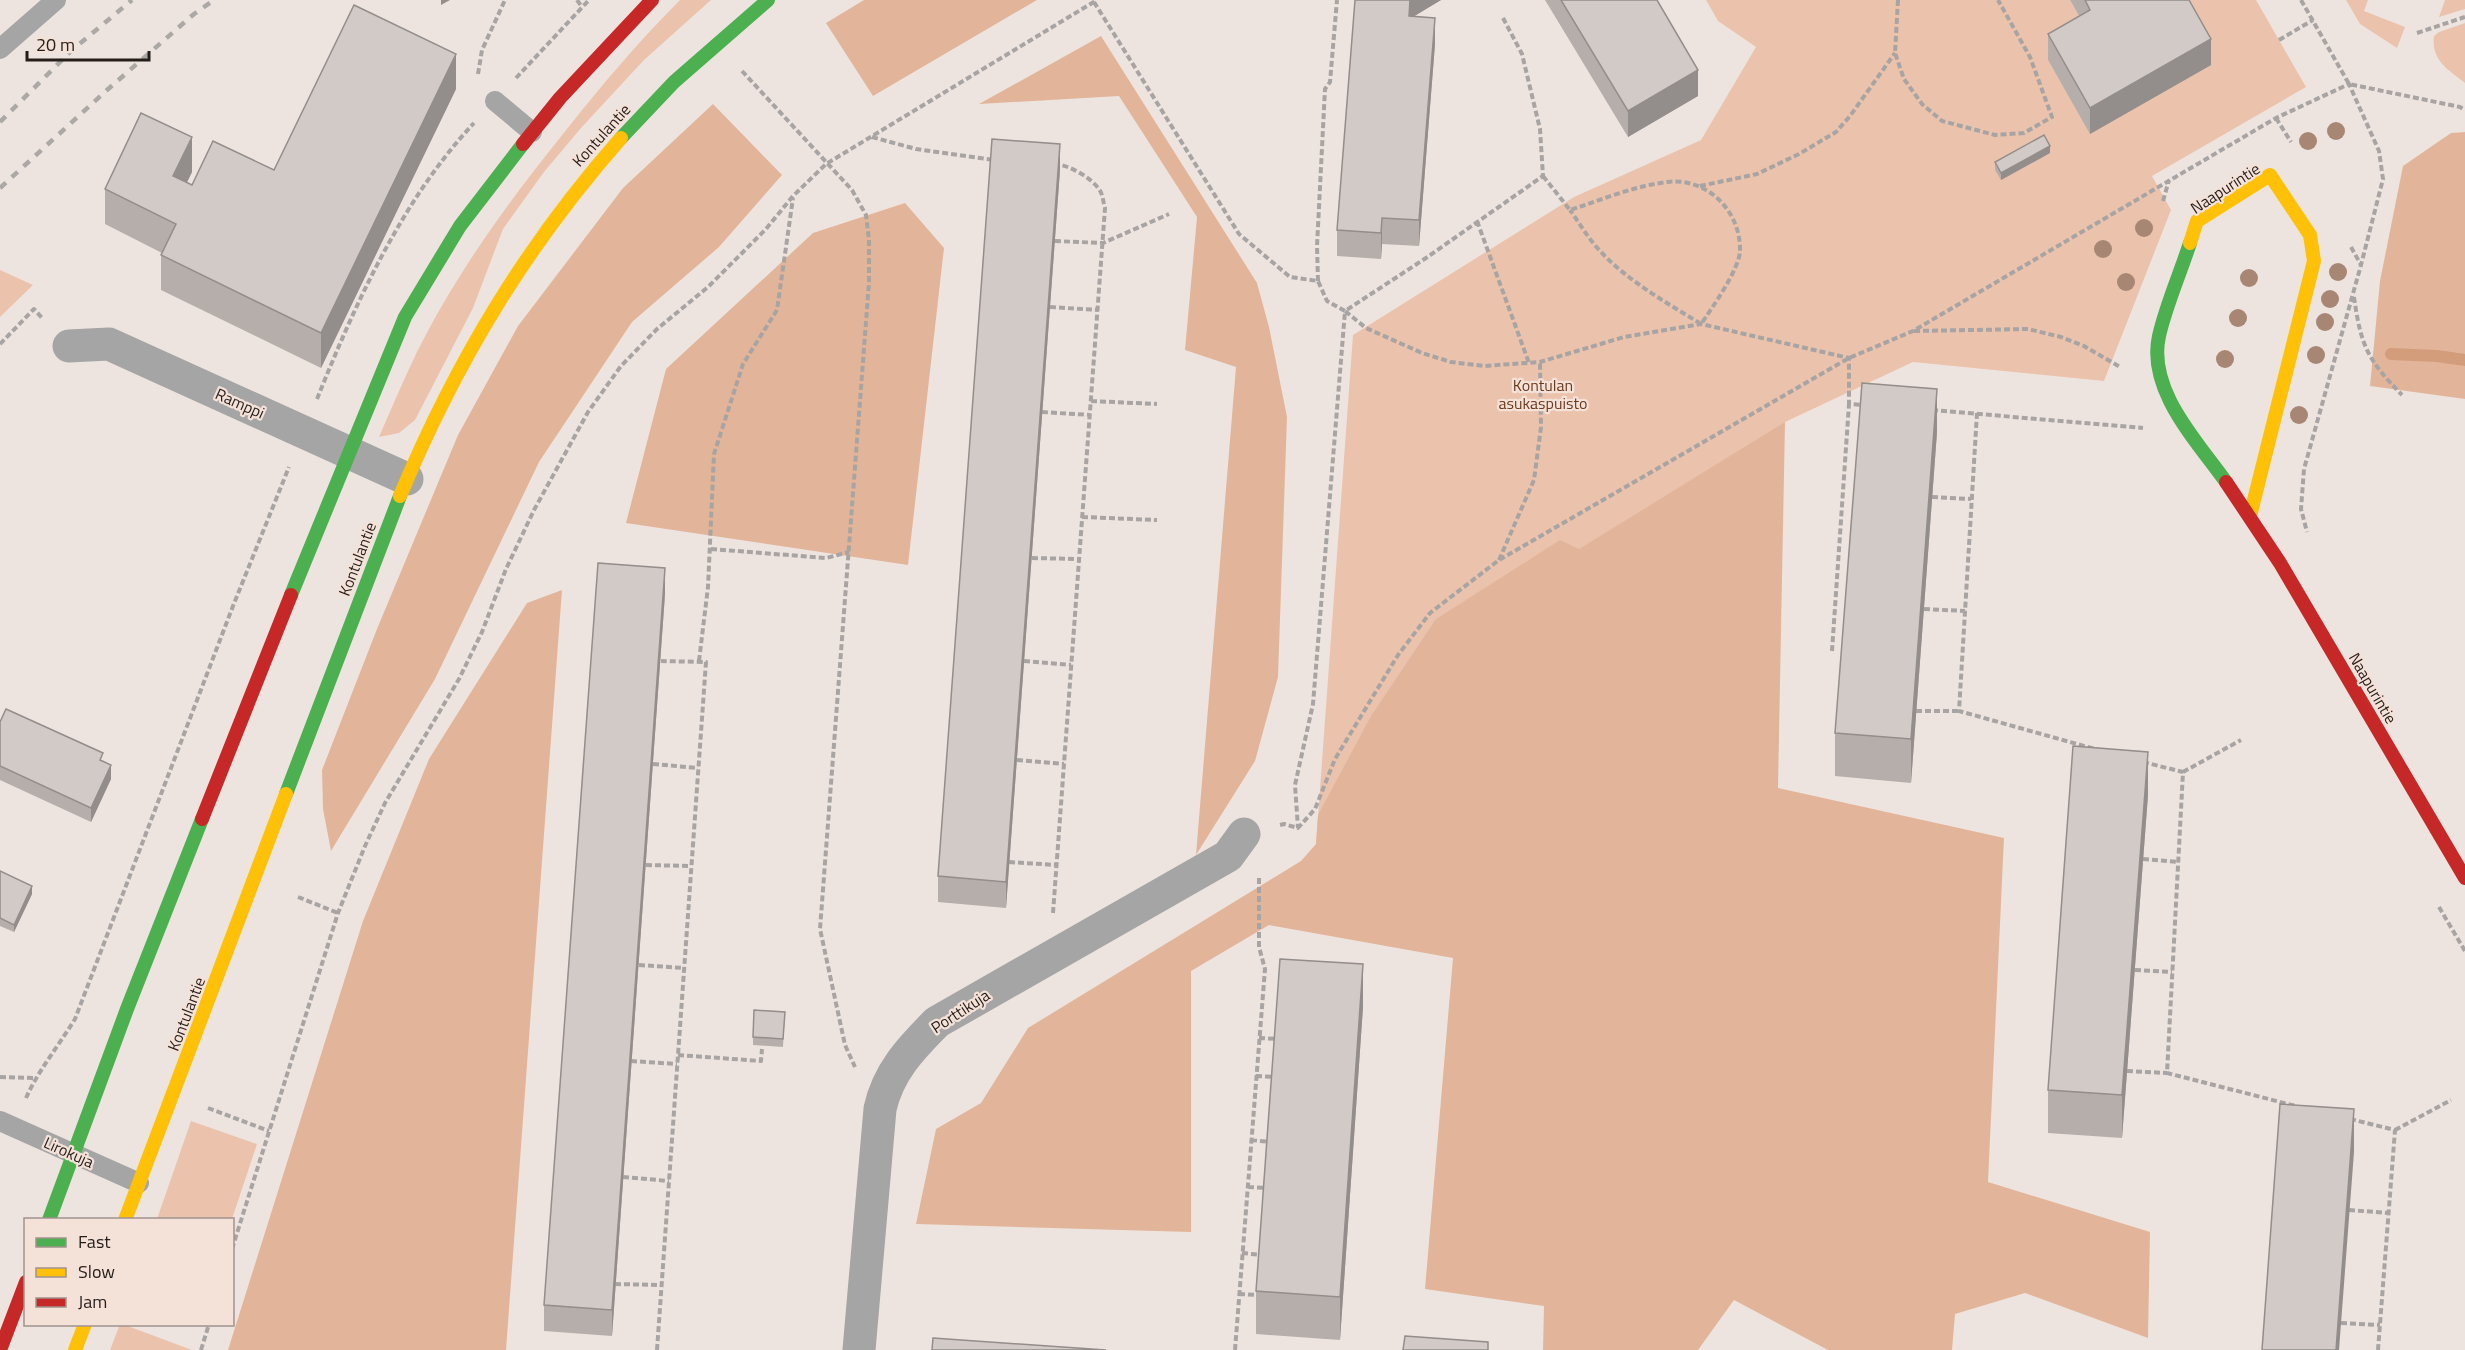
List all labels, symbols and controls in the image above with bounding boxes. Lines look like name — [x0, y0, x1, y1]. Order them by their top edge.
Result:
scale bar — [27, 24, 148, 62]
text: 20 m — [36, 31, 75, 58]
street label: Kontulantie — [566, 98, 636, 172]
street label: Naapurintie — [2186, 157, 2264, 219]
park label: Kontulan asukaspuisto — [1499, 373, 1587, 415]
street label: Ramppi — [212, 382, 268, 424]
street label: Kontulantie — [332, 519, 382, 599]
street label: Naapurintie — [2343, 648, 2403, 728]
street label: Kontulantie — [161, 974, 211, 1054]
street label: Porttikuja — [926, 983, 994, 1039]
street label: Lirokuja — [40, 1130, 98, 1174]
legend — [24, 1218, 234, 1326]
text: Fast — [78, 1228, 111, 1255]
text: Slow — [78, 1258, 115, 1285]
text: Jam — [78, 1288, 107, 1315]

